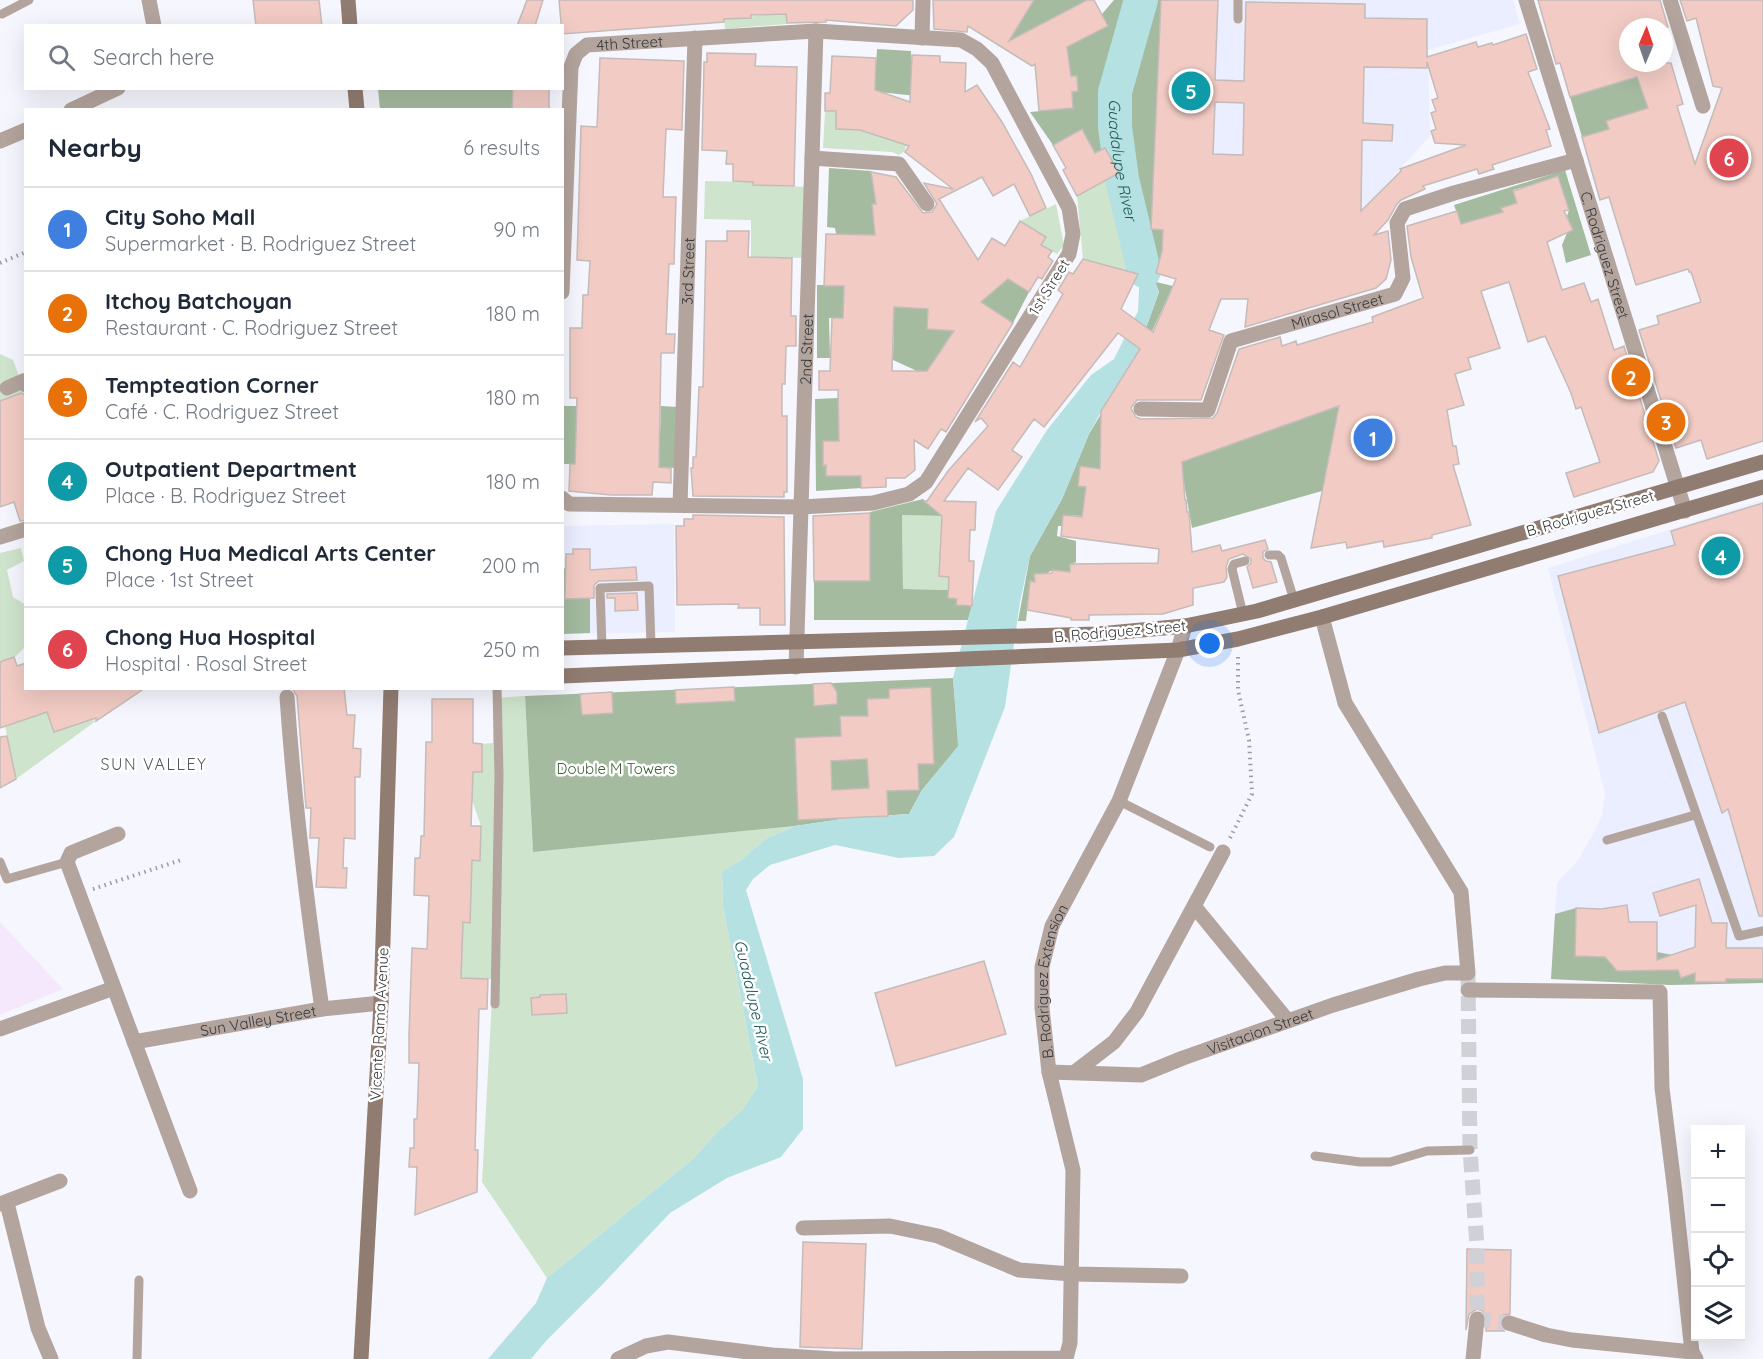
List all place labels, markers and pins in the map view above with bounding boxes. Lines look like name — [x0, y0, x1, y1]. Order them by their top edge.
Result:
pin: 5 — [1172, 68, 1210, 113]
pin: 6 — [1710, 136, 1748, 180]
pin: 2 — [1612, 354, 1650, 400]
pin: 3 — [1646, 400, 1686, 444]
pin: 1 — [1354, 416, 1392, 460]
pin: 4 — [1702, 534, 1740, 578]

